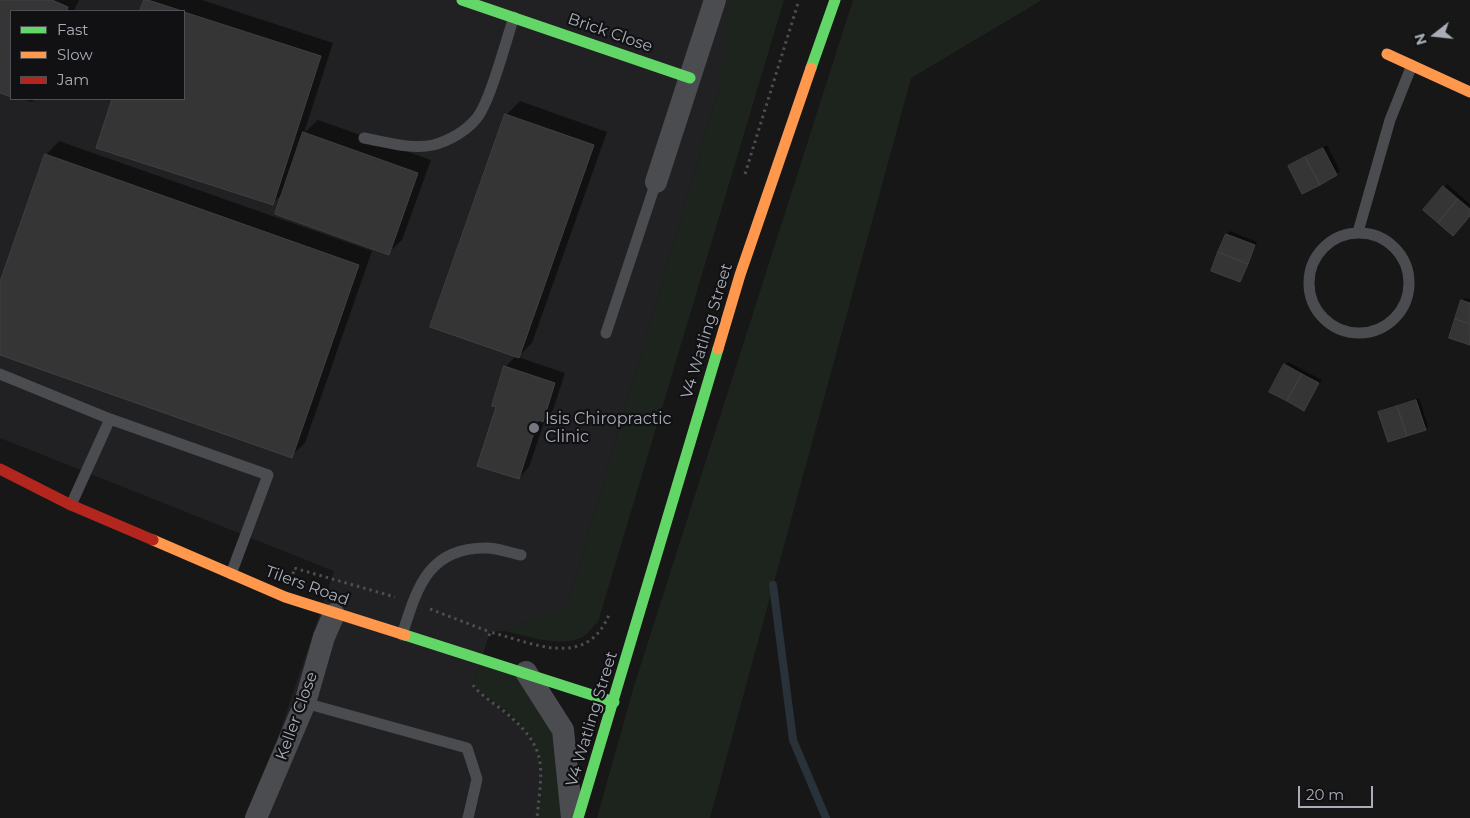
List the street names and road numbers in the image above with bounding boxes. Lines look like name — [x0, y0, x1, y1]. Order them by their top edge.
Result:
street label: Brick Close — [565, 10, 655, 56]
street label: V4 Watling Street — [677, 261, 737, 401]
street label: Tilers Road — [263, 562, 351, 610]
street label: V4 Watling Street — [562, 649, 622, 789]
street label: Keller Close — [272, 669, 322, 763]

